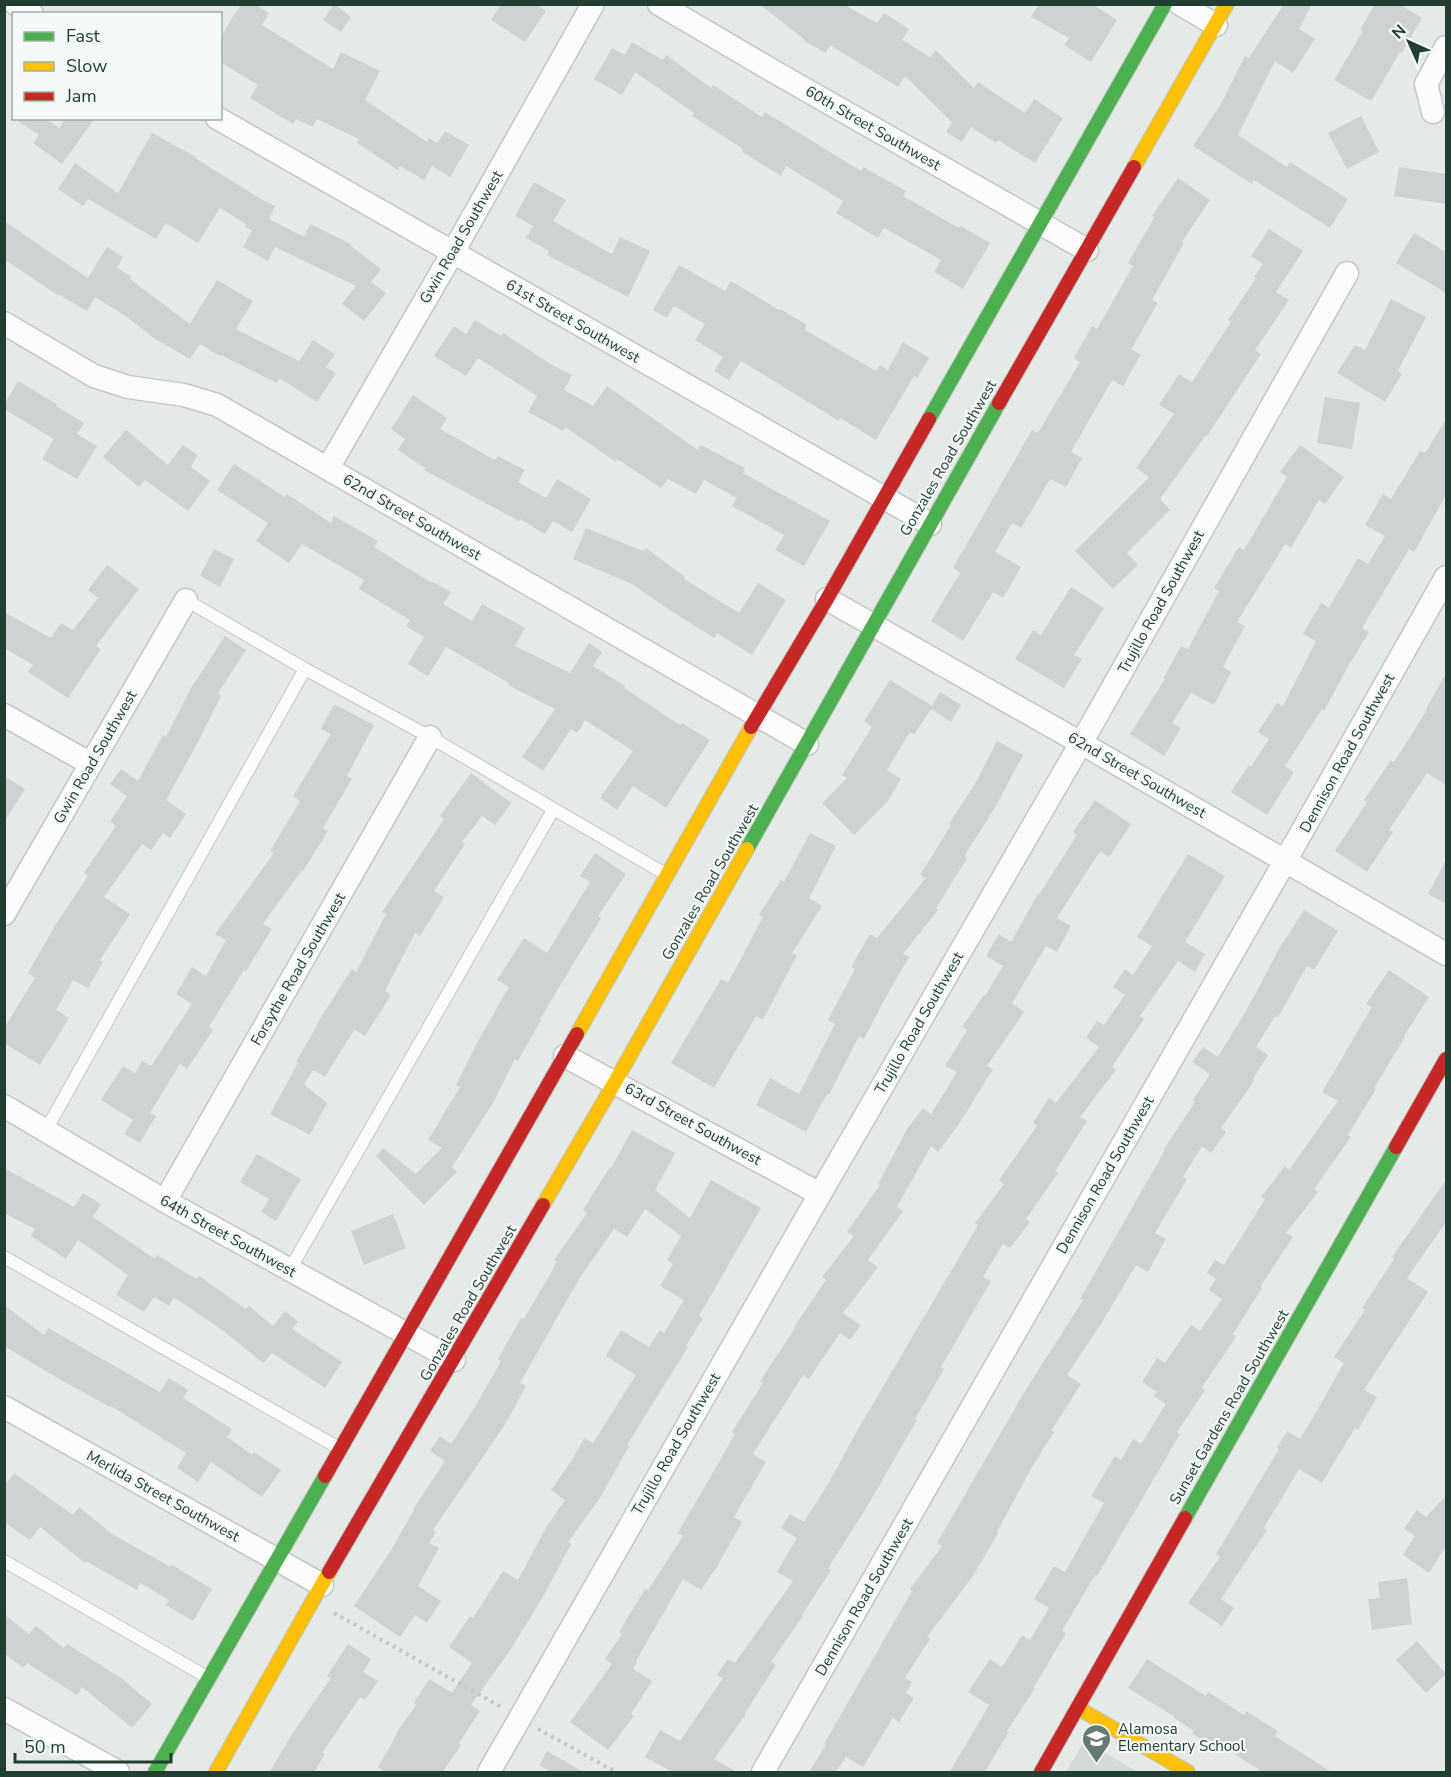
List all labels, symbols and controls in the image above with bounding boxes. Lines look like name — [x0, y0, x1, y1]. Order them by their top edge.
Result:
legend — [12, 12, 222, 120]
north arrow — [1379, 12, 1439, 72]
text: N — [1387, 20, 1411, 44]
text: Fast — [66, 24, 101, 48]
text: Slow — [66, 54, 107, 78]
street label: 60th Street Southwest — [802, 81, 945, 175]
text: Jam — [65, 84, 97, 108]
street label: Gwin Road Southwest — [415, 166, 508, 307]
street label: 61st Street Southwest — [502, 274, 644, 368]
street label: Gonzales Road Southwest — [895, 376, 1001, 540]
street label: 62nd Street Southwest — [339, 469, 485, 565]
street label: Trujillo Road Southwest — [1113, 526, 1209, 677]
street label: Dennison Road Southwest — [1295, 669, 1399, 836]
street label: Gwin Road Southwest — [49, 686, 142, 827]
street label: 62nd Street Southwest — [1064, 727, 1210, 823]
street label: Gonzales Road Southwest — [657, 800, 763, 964]
street label: Forsythe Road Southwest — [246, 888, 350, 1049]
street label: Trujillo Road Southwest — [870, 948, 968, 1098]
street label: 63rd Street Southwest — [621, 1078, 765, 1170]
street label: Dennison Road Southwest — [1052, 1092, 1159, 1257]
street label: 64th Street Southwest — [156, 1190, 300, 1282]
street label: Gonzales Road Southwest — [415, 1221, 521, 1385]
street label: Sunset Gardens Road Southwest — [1165, 1305, 1294, 1508]
street label: Trujillo Road Southwest — [627, 1369, 725, 1519]
street label: Merlida Street Southwest — [83, 1446, 244, 1547]
street label: Dennison Road Southwest — [811, 1514, 918, 1679]
place label: Alamosa Elementary School — [1118, 1719, 1245, 1756]
school or university icon: Alamosa Elementary School — [1081, 1722, 1113, 1764]
scale bar — [15, 1726, 171, 1764]
text: 50 m — [24, 1735, 66, 1759]

